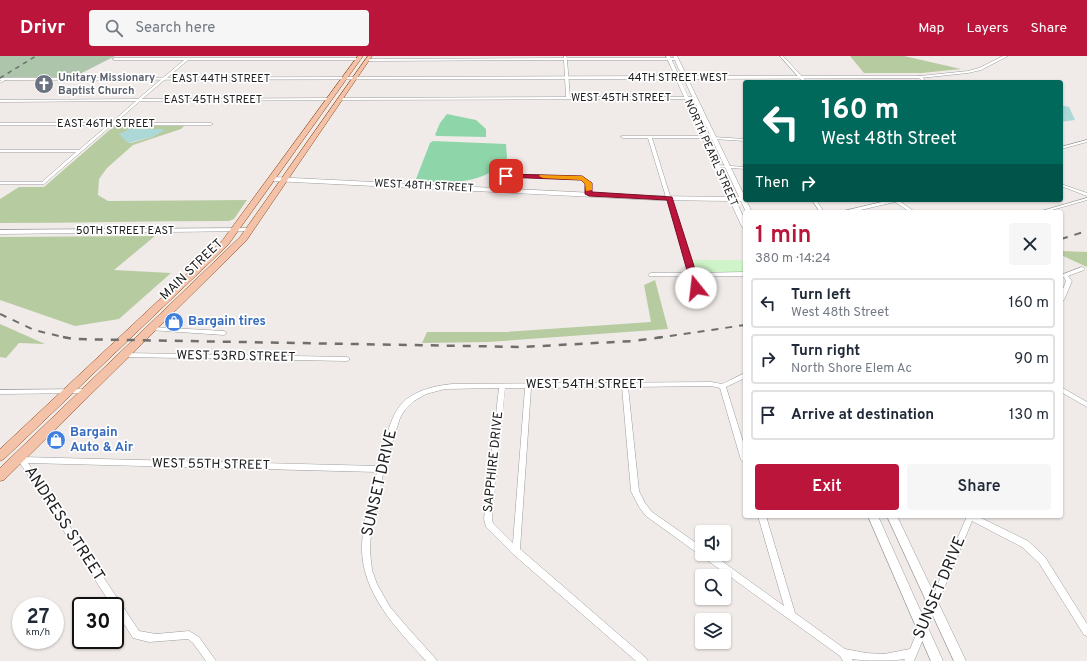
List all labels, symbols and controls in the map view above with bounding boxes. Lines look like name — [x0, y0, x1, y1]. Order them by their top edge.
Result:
search box — [89, 10, 369, 46]
text: Drivr — [20, 16, 65, 40]
icon: search — [103, 17, 125, 39]
text: Search here — [135, 19, 215, 38]
text: Map — [918, 20, 944, 37]
text: Layers — [966, 20, 1008, 37]
text: Share — [1030, 20, 1067, 37]
place label: Unitary Missionary Baptist Church — [58, 71, 155, 98]
street label: 44TH STREET WEST — [628, 71, 728, 85]
street label: EAST 44TH STREET — [172, 72, 270, 86]
church icon: Unitary Missionary Baptist Church — [33, 73, 55, 95]
street label: WEST 45TH STREET — [571, 91, 671, 105]
street label: EAST 45TH STREET — [164, 93, 262, 107]
text: 160 m — [821, 93, 899, 129]
icon: left — [755, 96, 807, 148]
street label: NORTH PEARL STREET — [681, 97, 741, 209]
street label: EAST 46TH STREET — [57, 117, 155, 131]
text: West 48th Street — [821, 128, 957, 151]
pin — [489, 159, 523, 193]
icon: arrive — [495, 165, 517, 187]
icon: right — [797, 172, 819, 194]
text: Then — [755, 174, 789, 193]
street label: WEST 48TH STREET — [374, 176, 474, 196]
text: 1 min — [755, 221, 812, 251]
button: close — [1009, 223, 1051, 265]
street label: 50TH STREET EAST — [76, 224, 174, 238]
street label: MAIN STREET — [157, 236, 227, 304]
text: 380 m · 14:24 — [755, 251, 831, 267]
position arrow — [675, 267, 717, 309]
text: Turn left — [791, 286, 851, 305]
icon: left — [757, 292, 779, 314]
text: 160 m — [1009, 294, 1049, 313]
text: West 48th Street — [791, 305, 889, 321]
shop icon: Bargain tires — [163, 311, 185, 333]
place label: Bargain tires — [188, 314, 266, 330]
text: Turn right — [791, 342, 860, 361]
street label: WEST 53RD STREET — [176, 348, 296, 366]
icon: right — [757, 348, 779, 370]
text: 90 m — [1014, 350, 1049, 369]
text: North Shore Elem Ac — [791, 361, 912, 377]
street label: WEST 54TH STREET — [526, 377, 644, 393]
icon: arrive — [757, 404, 779, 426]
text: Arrive at destination — [791, 406, 934, 425]
text: 130 m — [1009, 406, 1049, 425]
street label: SAPPHIRE DRIVE — [481, 411, 507, 513]
place label: Bargain Auto & Air — [70, 425, 134, 456]
street label: SUNSET DRIVE — [358, 428, 402, 538]
shop icon: Bargain Auto & Air — [45, 429, 67, 451]
street label: WEST 55TH STREET — [152, 456, 270, 474]
street label: ANDRESS STREET — [19, 463, 109, 585]
button: Exit — [755, 464, 899, 510]
button: Share — [907, 464, 1051, 510]
map controls — [695, 525, 731, 649]
button: sound — [695, 525, 731, 561]
street label: SUNSET DRIVE — [909, 534, 971, 642]
button: search — [695, 569, 731, 605]
speed limit sign: 30 — [72, 597, 124, 649]
text: 27 — [27, 605, 49, 631]
button: layers — [695, 613, 731, 649]
text: km/h — [26, 626, 50, 639]

